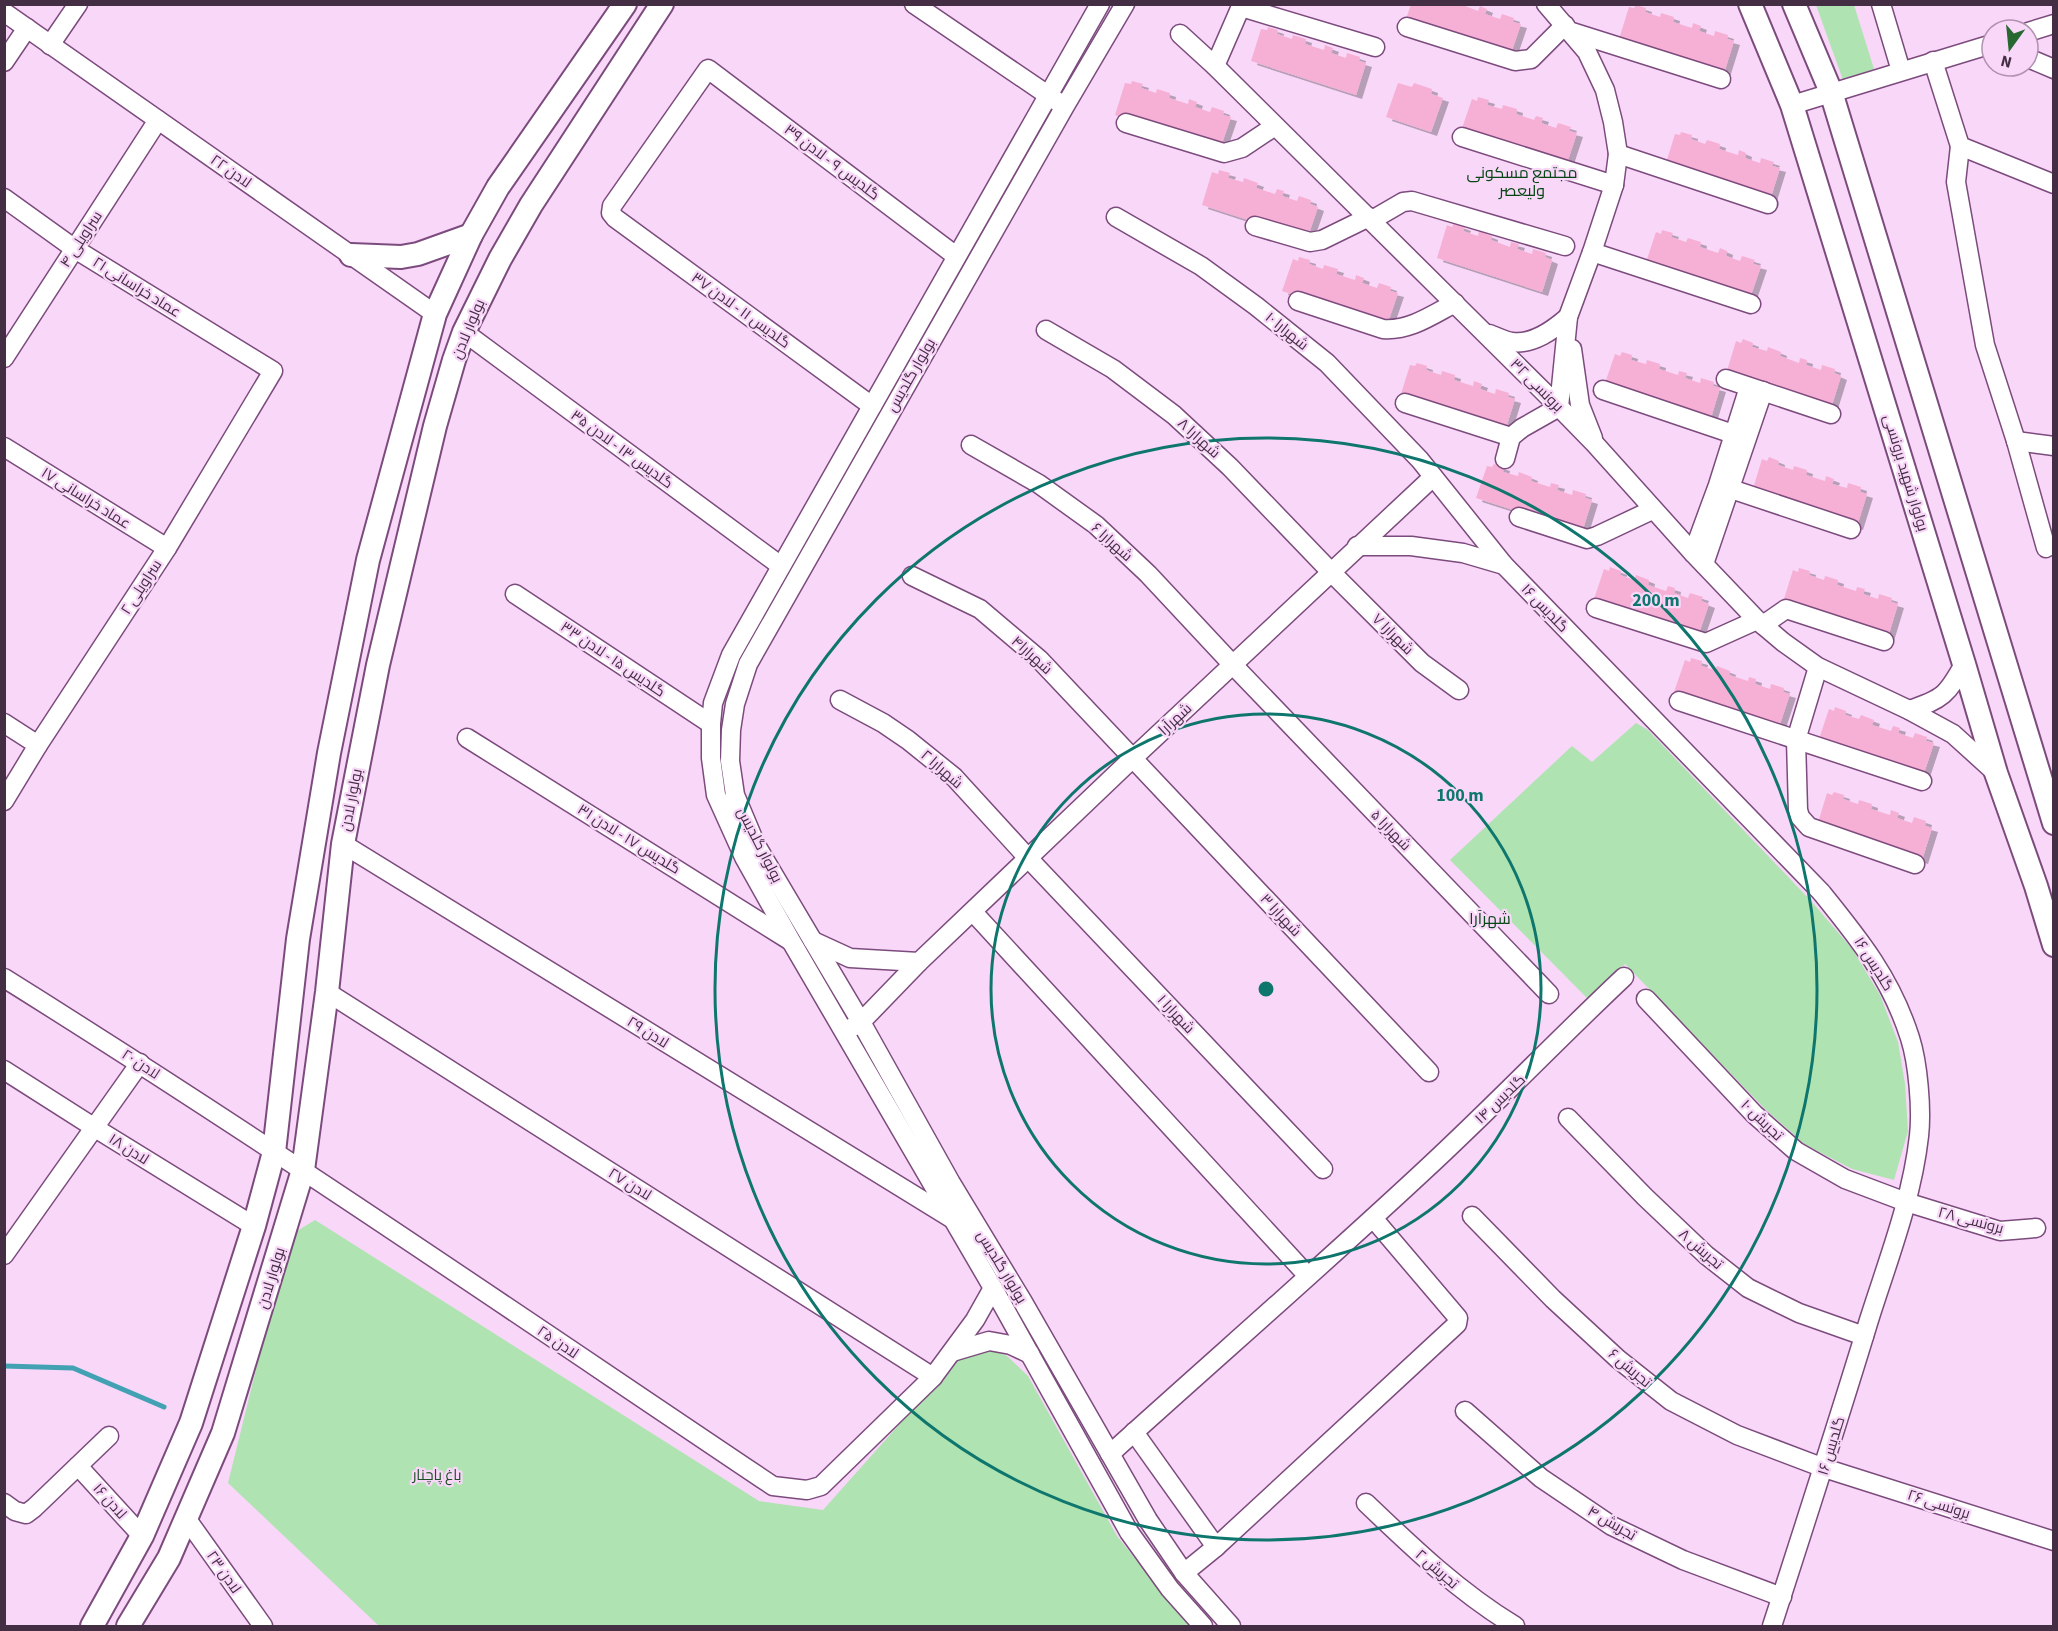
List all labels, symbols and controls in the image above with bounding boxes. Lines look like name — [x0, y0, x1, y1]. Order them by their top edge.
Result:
north arrow — [1980, 18, 2040, 78]
text: N — [1998, 50, 2014, 74]
street label: گلدیس ۹ - لادن ۳۹ — [780, 119, 884, 205]
street label: لادن ۲۲ — [206, 150, 255, 193]
district label: مجتمع مسکونی ولیعصر — [1467, 162, 1577, 202]
street label: سراویلی ۴ — [55, 207, 108, 272]
street label: عماد خراسانی ۲۱ — [89, 252, 185, 323]
street label: گلدیس ۱۱ - لادن ۳۷ — [687, 267, 795, 354]
street label: بولوار لادن — [446, 296, 491, 362]
street label: شهرارا ۱۰ — [1261, 307, 1313, 355]
street label: بولوار گلدیس — [882, 335, 941, 416]
street label: برونسی ۳۲ — [1505, 354, 1568, 417]
street label: گلدیس ۱۳ - لادن ۳۵ — [566, 405, 677, 494]
street label: بولوار شهید برونسی — [1878, 412, 1933, 534]
street label: شهرارا ۸ — [1173, 413, 1225, 463]
street label: عماد خراسانی ۱۷ — [37, 463, 134, 534]
street label: شهرارا ۶ — [1086, 518, 1137, 567]
street label: سراویلی ۲ — [116, 556, 167, 619]
street label: گلدیس ۱۶ — [1516, 579, 1573, 637]
text: 200 m — [1632, 588, 1680, 613]
street label: شهرارا ۷ — [1367, 609, 1418, 660]
street label: گلدیس ۱۵ - لادن ۳۳ — [556, 617, 669, 702]
street label: شهرارا۴ — [1007, 631, 1057, 680]
street label: شهرآرا — [1154, 698, 1197, 740]
street label: شهرارا ۲ — [916, 745, 967, 794]
street label: بولوار لادن — [335, 767, 368, 833]
text: 100 m — [1436, 783, 1484, 808]
street label: گلدیس ۱۷ - لادن ۳۱ — [573, 799, 684, 880]
street label: بولوار گلدیس — [732, 804, 788, 886]
street label: شهرارا ۵ — [1366, 805, 1416, 856]
street label: شهرارا ۳ — [1255, 889, 1306, 942]
district label: شهرآرا — [1469, 908, 1511, 930]
street label: گلدیس ۱۶ — [1849, 933, 1898, 995]
centre of rings — [1256, 979, 1276, 999]
street label: شهرارا ۱ — [1152, 990, 1199, 1038]
street label: لادن ۲۹ — [623, 1011, 673, 1053]
street label: لادن ۲۰ — [118, 1044, 164, 1085]
street label: گلدیس ۱۴ — [1470, 1070, 1530, 1129]
street label: تجریش ۱۰ — [1736, 1095, 1788, 1146]
street label: لادن ۱۸ — [105, 1129, 153, 1170]
street label: لادن ۲۷ — [604, 1163, 655, 1206]
street label: برونسی ۲۸ — [1936, 1202, 2006, 1239]
street label: تجریش ۸ — [1674, 1224, 1727, 1275]
street label: بولوار گلدیس — [971, 1227, 1032, 1308]
street label: بولوار لادن — [252, 1245, 291, 1312]
street label: لادن ۲۵ — [533, 1321, 583, 1364]
street label: تجریش ۶ — [1604, 1344, 1656, 1393]
street label: گلدیس ۱۶ — [1813, 1414, 1850, 1478]
park label: باغ پاچنار — [411, 1465, 462, 1486]
street label: لادن ۱۶ — [88, 1479, 131, 1524]
street label: برونسی ۲۶ — [1905, 1484, 1973, 1524]
street label: تجریش ۴ — [1583, 1501, 1640, 1546]
street label: تجریش ۲ — [1410, 1545, 1463, 1594]
street label: لادن ۲۳ — [201, 1547, 246, 1598]

